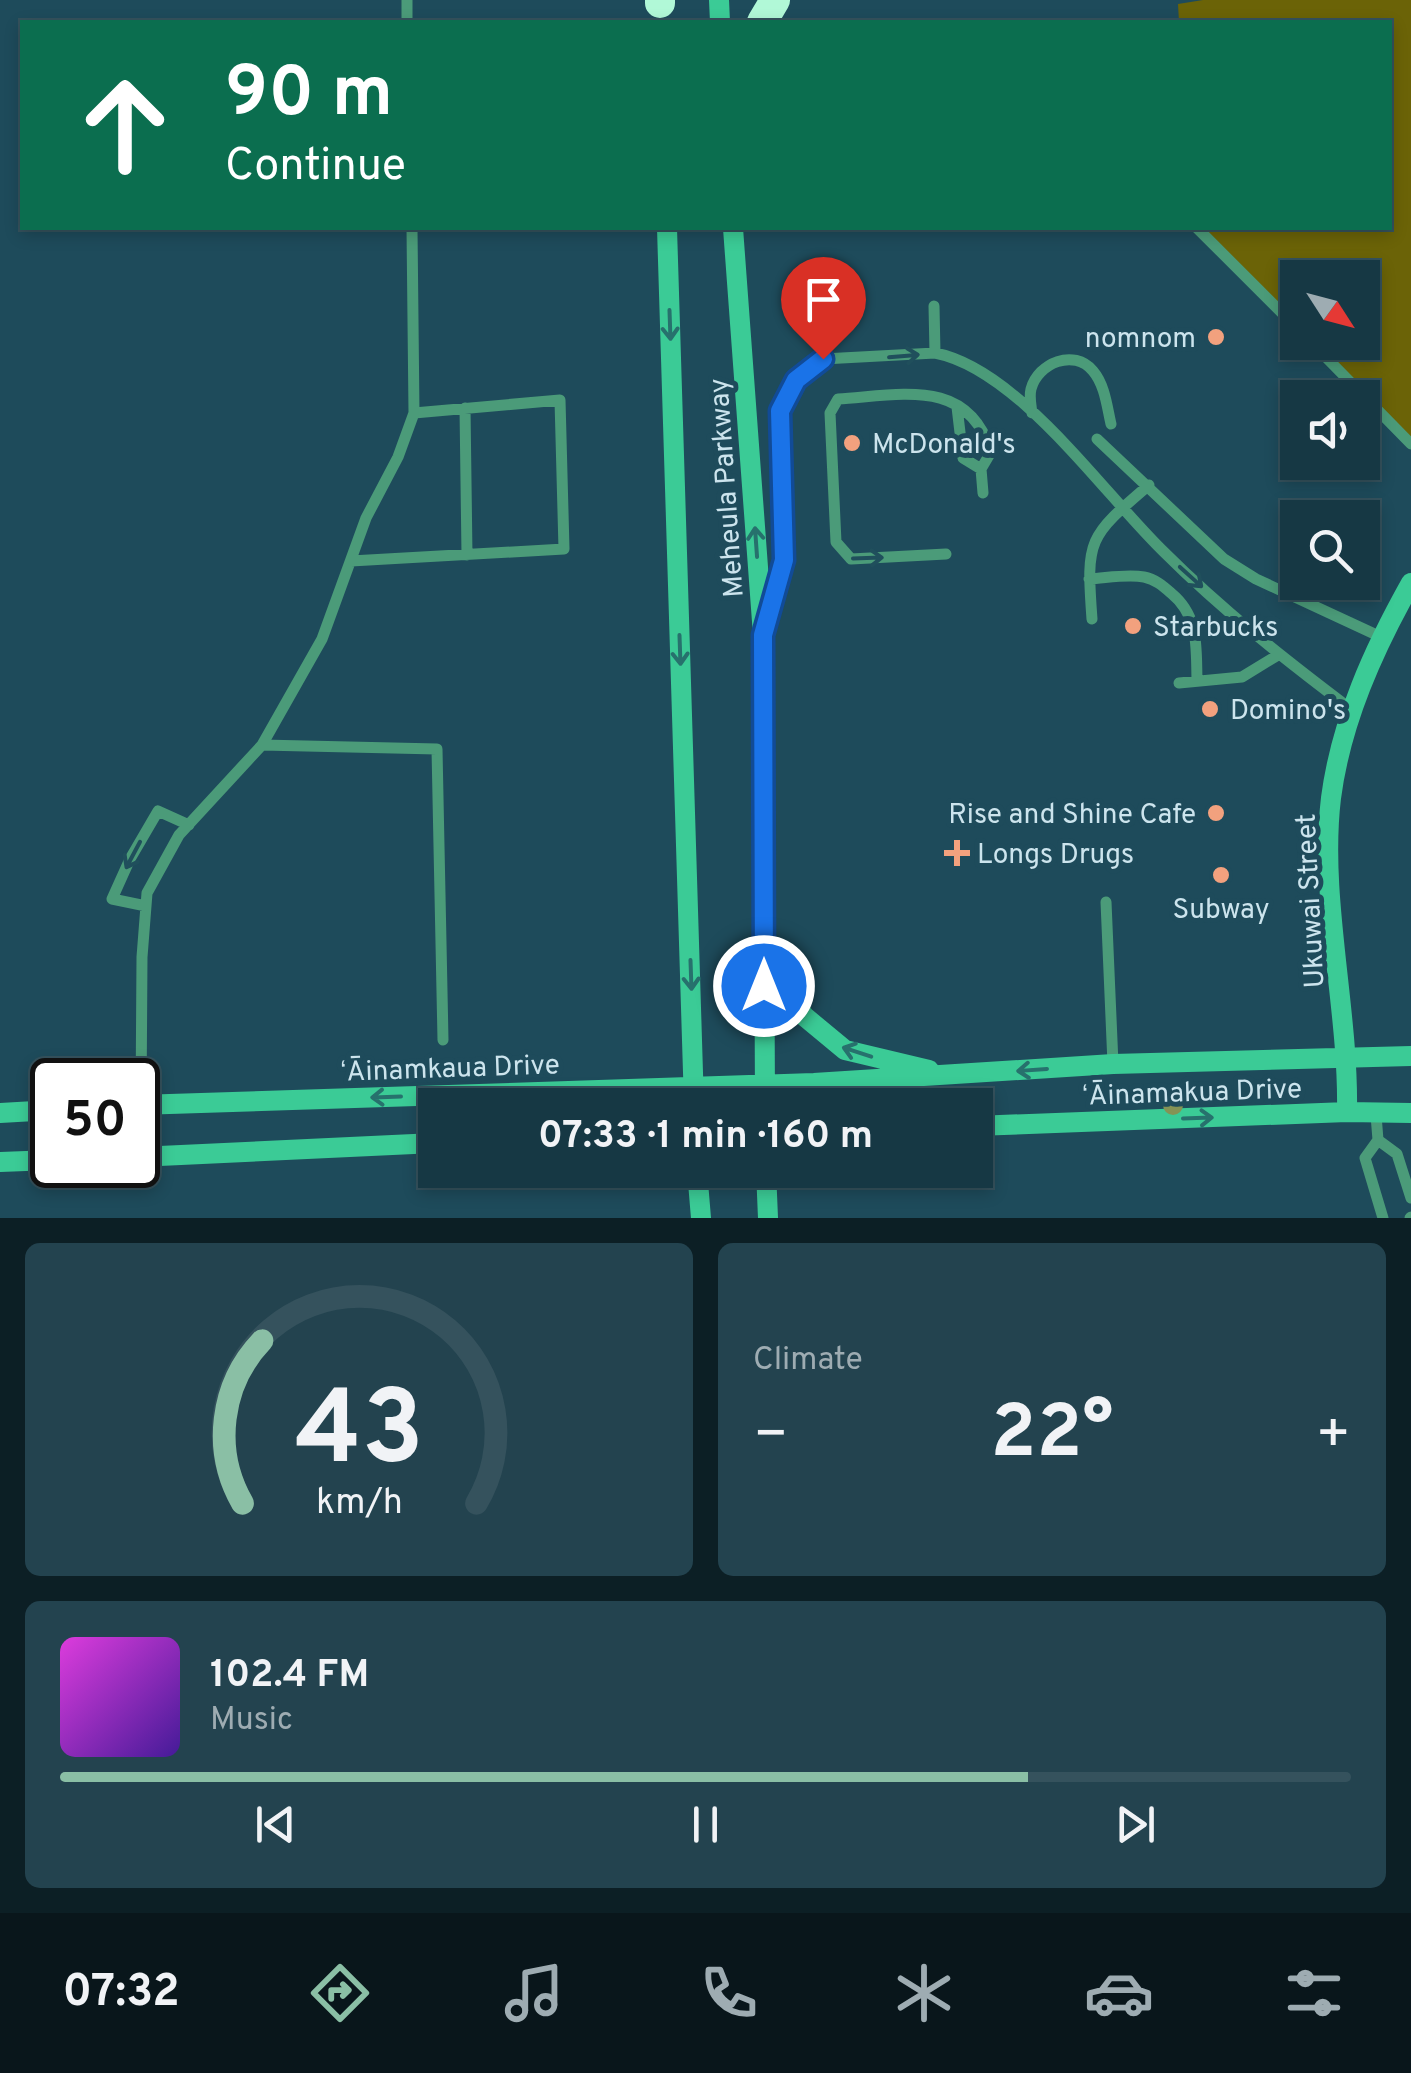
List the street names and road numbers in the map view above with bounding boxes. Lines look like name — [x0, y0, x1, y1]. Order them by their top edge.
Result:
street label: Meheula Parkway — [702, 377, 754, 599]
street label: Ukuwai Street — [1289, 813, 1335, 989]
street label: ʻĀinamkaua Drive — [340, 1048, 560, 1092]
street label: ʻĀinamakua Drive — [1082, 1072, 1303, 1116]

